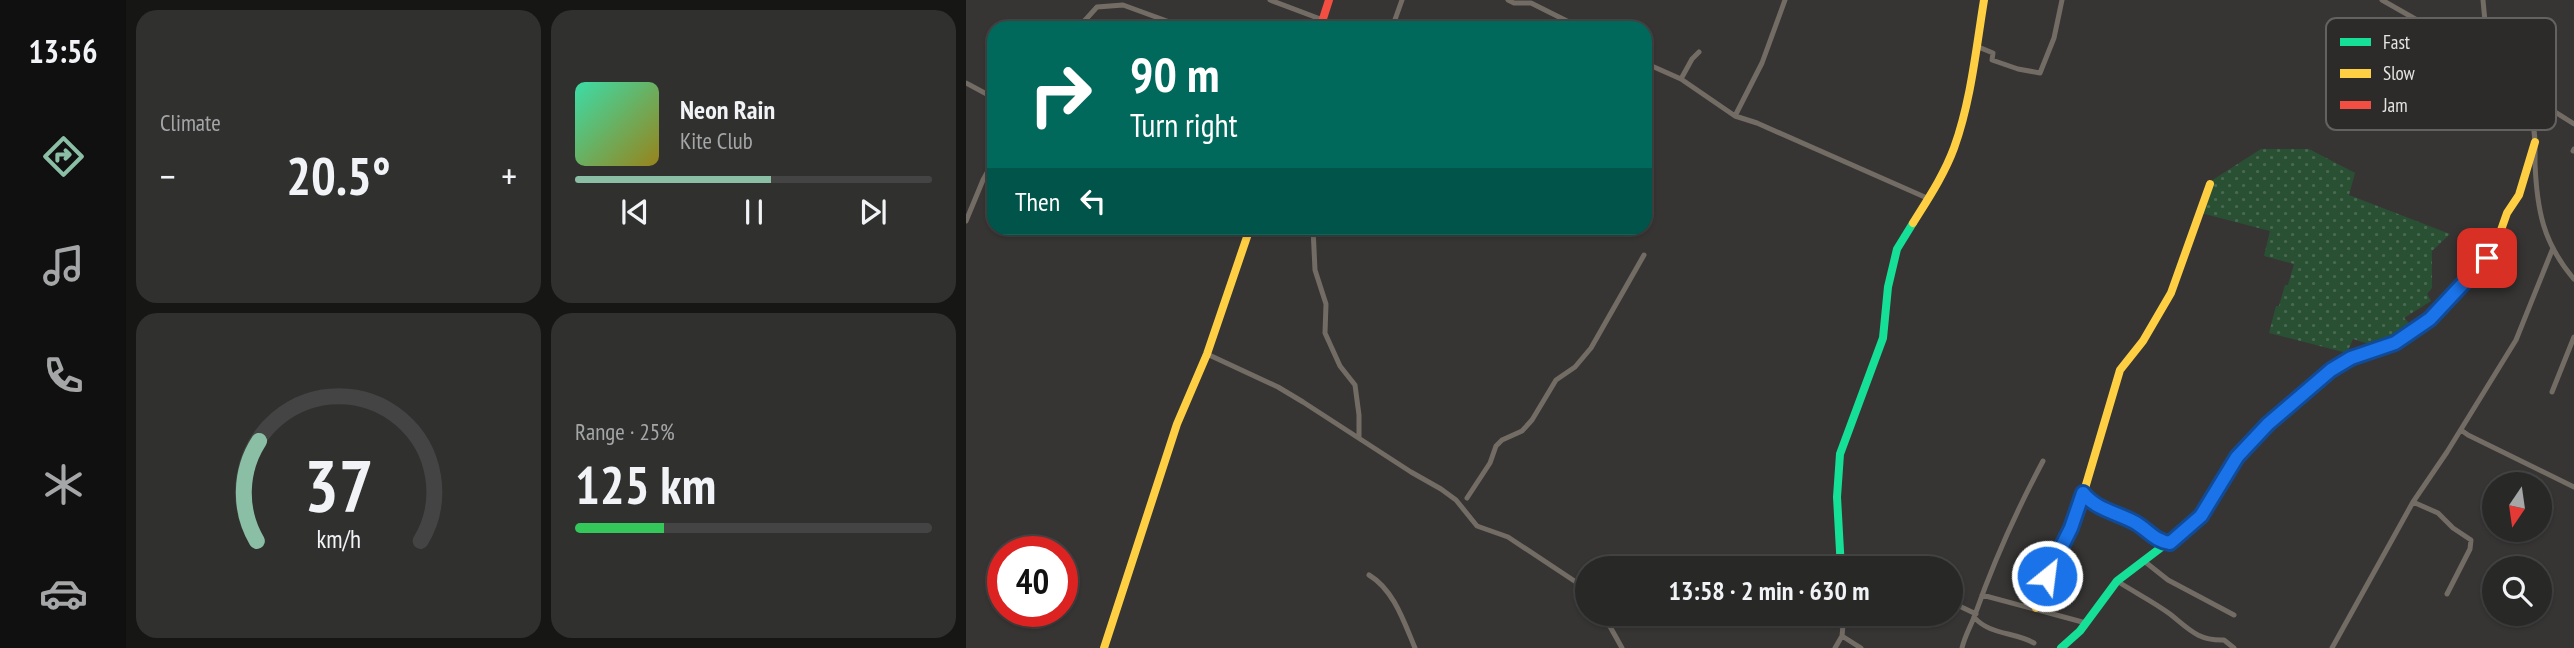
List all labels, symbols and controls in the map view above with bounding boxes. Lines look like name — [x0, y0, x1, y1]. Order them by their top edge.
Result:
legend — [2326, 18, 2556, 130]
text: 13:56 — [28, 30, 98, 72]
text: Fast — [2383, 30, 2411, 54]
text: 90 m — [1130, 42, 1219, 106]
icon: right — [1015, 49, 1106, 140]
text: Slow — [2383, 61, 2416, 85]
text: Neon Rain — [680, 93, 775, 126]
text: Jam — [2382, 93, 2408, 117]
text: Turn right — [1130, 104, 1238, 146]
text: Climate — [160, 108, 221, 137]
text: Kite Club — [680, 126, 753, 155]
icon: directions — [39, 132, 88, 181]
text: 20.5° — [286, 142, 391, 209]
text: − — [160, 151, 176, 200]
text: + — [501, 151, 517, 200]
icon: left — [1074, 182, 1112, 220]
text: Then — [1015, 185, 1060, 218]
icon: previous — [616, 193, 654, 231]
icon: pause — [735, 193, 773, 231]
icon: next — [854, 193, 892, 231]
pin — [2457, 228, 2517, 288]
icon: arrive — [2468, 239, 2506, 277]
icon: music — [39, 241, 88, 290]
icon: phone — [39, 351, 88, 400]
text: Range · 25% — [575, 417, 675, 446]
text: 37 — [304, 438, 373, 532]
text: 125 km — [575, 451, 716, 518]
icon: climate — [39, 460, 88, 509]
north arrow — [2482, 472, 2552, 542]
map controls — [2482, 472, 2552, 626]
text: km/h — [316, 523, 361, 555]
speed limit sign: 40 — [987, 536, 1078, 627]
position arrow — [2010, 539, 2084, 613]
button: search — [2482, 556, 2552, 626]
icon: car — [39, 569, 88, 618]
text: 13:58 · 2 min · 630 m — [1669, 574, 1869, 607]

